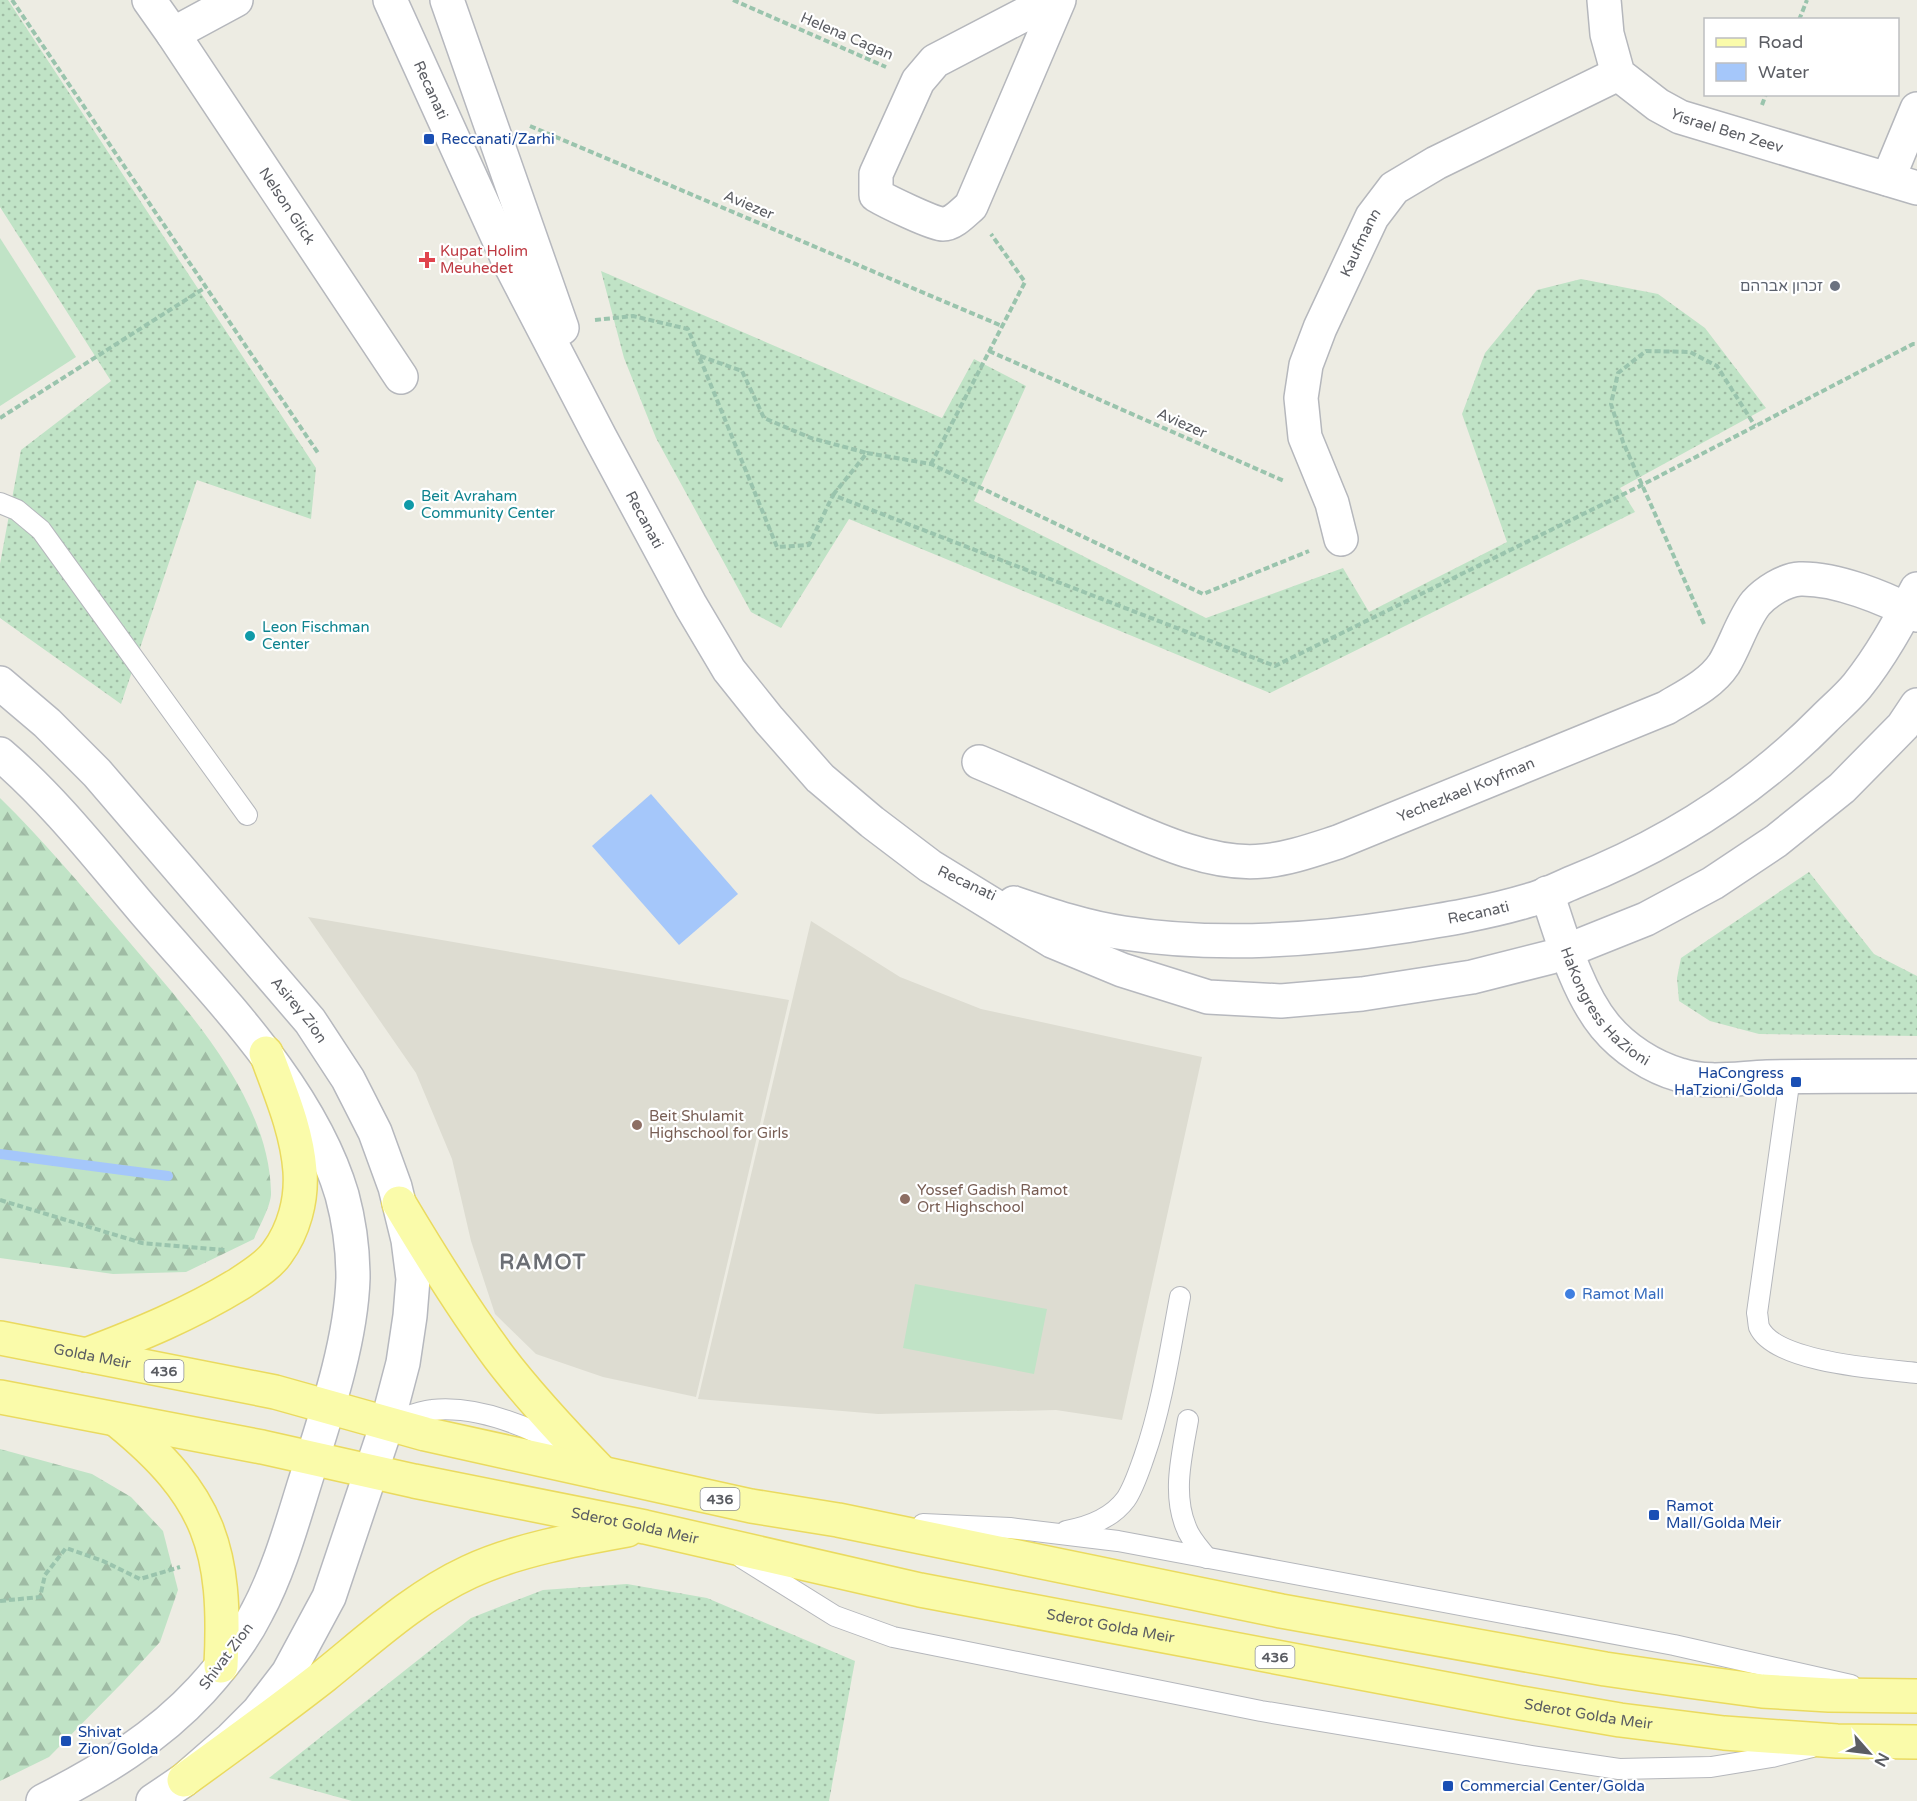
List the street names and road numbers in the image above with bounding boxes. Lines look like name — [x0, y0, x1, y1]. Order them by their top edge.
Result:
street label: Helena Cagan — [798, 8, 896, 64]
street label: Recanati — [410, 58, 452, 122]
street label: Yisrael Ben Zeev — [1667, 104, 1785, 156]
street label: Nelson Glick — [255, 164, 319, 248]
street label: Aviezer — [721, 186, 777, 224]
street label: Kaufmann — [1336, 205, 1384, 280]
street label: Aviezer — [1154, 404, 1210, 442]
street label: Recanati — [622, 488, 667, 552]
street label: Yechezkael Koyfman — [1394, 754, 1537, 826]
street label: Recanati — [935, 862, 999, 904]
street label: Recanati — [1446, 897, 1511, 928]
street label: HaKongress HaZioni — [1557, 944, 1653, 1070]
street label: Asirey Zion — [267, 973, 331, 1046]
street label: Golda Meir — [52, 1340, 133, 1373]
road number: 436 — [144, 1360, 184, 1382]
road number: 436 — [700, 1488, 740, 1510]
street label: Sderot Golda Meir — [570, 1504, 701, 1548]
street label: Sderot Golda Meir — [1045, 1605, 1176, 1647]
street label: Shivat Zion — [195, 1619, 257, 1693]
road number: 436 — [1256, 1646, 1294, 1668]
street label: Sderot Golda Meir — [1523, 1695, 1654, 1733]

